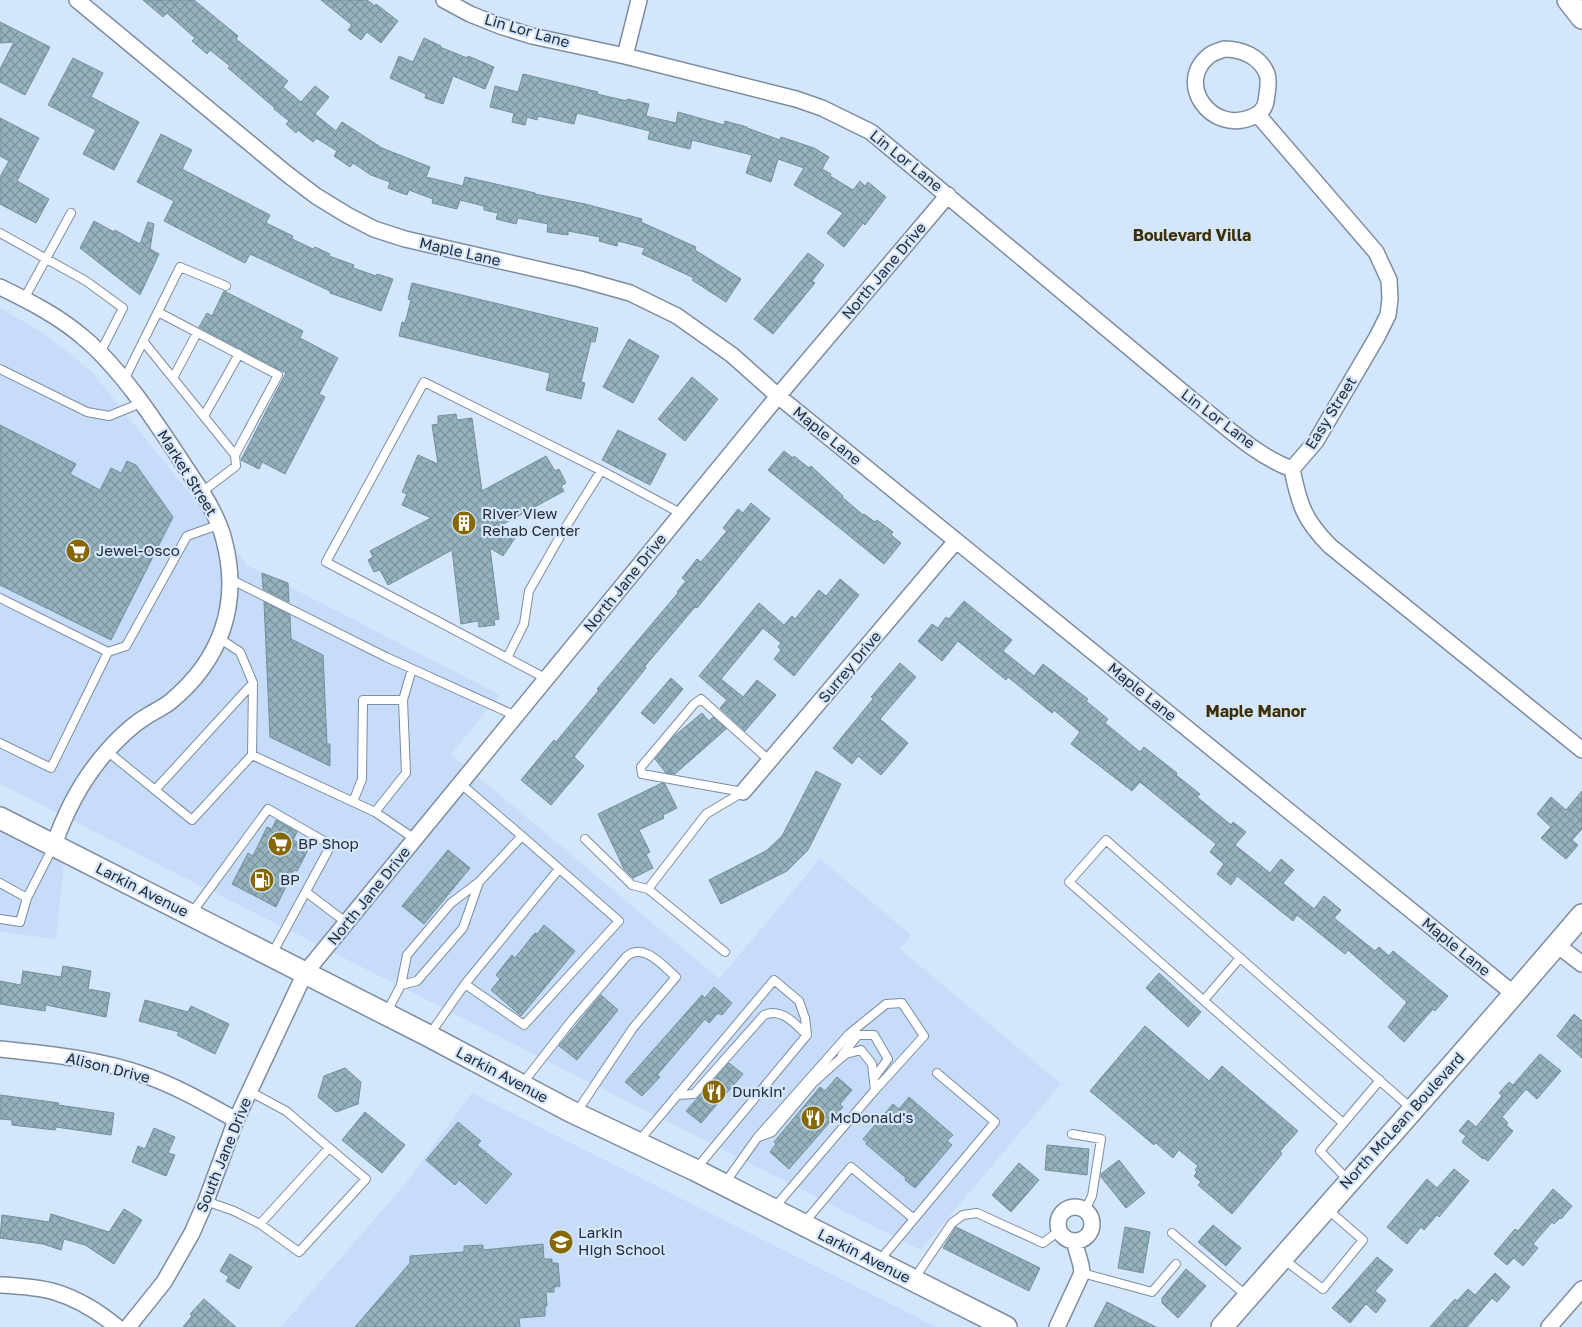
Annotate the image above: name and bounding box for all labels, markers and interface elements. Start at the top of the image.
street label: Lin Lor Lane [483,9,572,51]
street label: Lin Lor Lane [867,126,947,195]
street label: North Jane Drive [837,218,929,323]
district label: Boulevard Villa [1133,225,1251,245]
street label: Maple Lane [418,233,503,269]
street label: Easy Street [1301,373,1360,452]
street label: Lin Lor Lane [1178,385,1259,452]
street label: Maple Lane [790,402,866,468]
street label: Market Street [154,426,222,519]
place label: River View Rehab Center [482,504,580,539]
building icon: River View Rehab Center [451,510,477,536]
street label: North Jane Drive [579,529,670,635]
supermarket icon: Jewel-Osco [65,538,91,564]
place label: Jewel-Osco [96,541,180,559]
street label: Surrey Drive [814,627,885,706]
street label: Maple Lane [1105,658,1181,724]
district label: Maple Manor [1205,701,1307,721]
supermarket icon: BP Shop [267,831,293,857]
place label: BP Shop [298,834,359,852]
street label: North Jane Drive [323,842,414,948]
street label: Larkin Avenue [93,858,192,920]
fuel station icon: BP [249,867,275,893]
place label: BP [280,870,300,888]
street label: Maple Lane [1419,913,1495,979]
street label: Larkin Avenue [453,1042,552,1106]
street label: Alison Drive [65,1048,152,1086]
street label: North McLean Boulevard [1335,1048,1467,1192]
restaurant icon: Dunkin' [701,1079,727,1105]
place label: Dunkin' [732,1082,786,1100]
street label: South Jane Drive [192,1094,254,1215]
restaurant icon: McDonald's [800,1105,826,1131]
place label: McDonald's [830,1108,913,1126]
place label: Larkin High School [578,1223,666,1258]
street label: Larkin Avenue [815,1224,914,1286]
school or university icon: Larkin High School [548,1229,574,1255]

